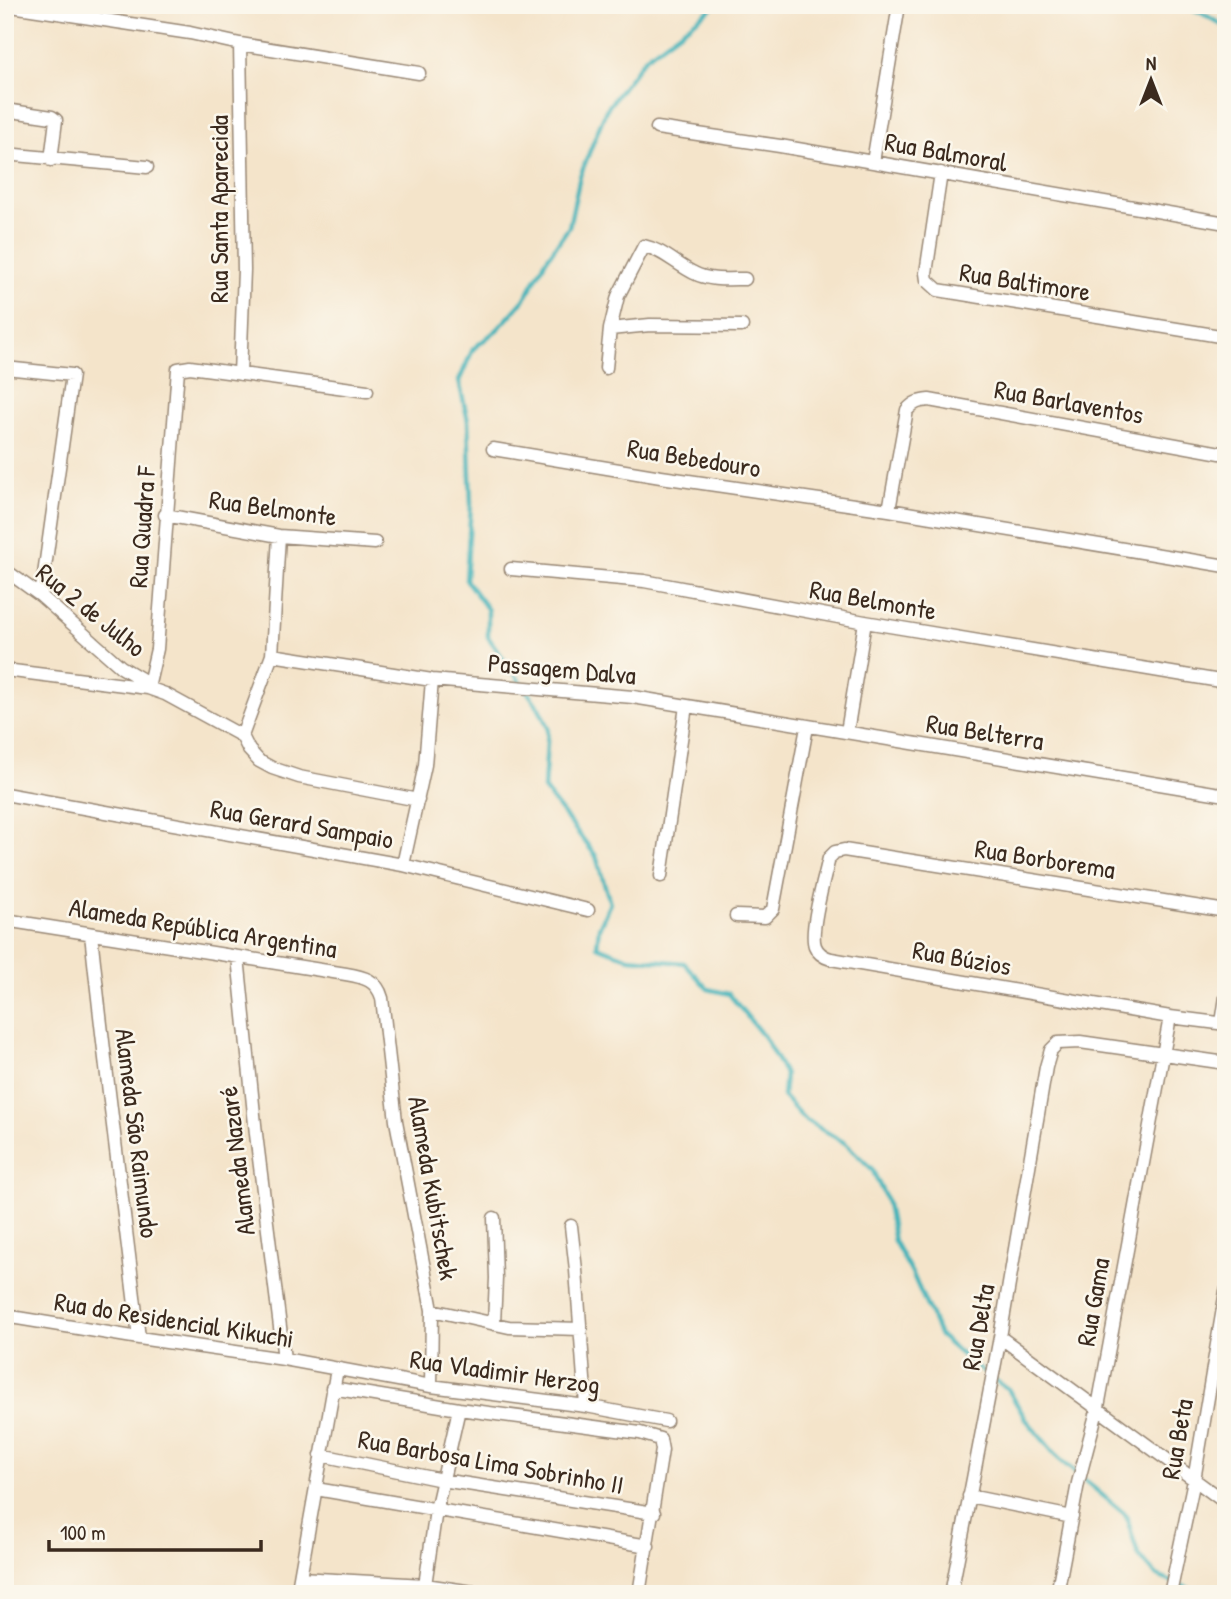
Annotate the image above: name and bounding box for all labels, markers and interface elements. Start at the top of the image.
north arrow [1116,46,1186,116]
text: N [1146,50,1156,76]
street label: Rua Santa Aparecida [201,115,236,303]
street label: Rua Balmoral [882,124,1010,180]
street label: Rua Baltimore [957,254,1093,309]
street label: Rua Barlaventos [992,371,1146,432]
street label: Rua Bebedouro [625,430,763,485]
street label: Rua Quadra F [120,464,163,589]
street label: Rua Belmonte [207,481,339,534]
street label: Rua 2 de Julho [29,555,153,665]
street label: Rua Belmonte [807,571,939,628]
street label: Passagem Dalva [487,645,638,692]
street label: Rua Belterra [924,705,1046,758]
street label: Rua Gerard Sampaio [208,790,396,857]
street label: Rua Borborema [972,830,1118,887]
street label: Alameda República Argentina [67,889,339,966]
street label: Rua Búzios [910,932,1014,983]
street label: Alameda São Raimundo [107,1026,168,1240]
street label: Alameda Nazaré [210,1085,263,1238]
street label: Alameda Kubitschek [400,1093,467,1283]
street label: Rua Gama [1068,1255,1117,1349]
street label: Rua Delta [953,1281,1002,1373]
street label: Rua do Residencial Kikuchi [52,1283,296,1356]
street label: Rua Vladimir Herzog [408,1341,602,1402]
street label: Rua Beta [1152,1396,1201,1482]
street label: Rua Barbosa Lima Sobrinho II [356,1421,626,1502]
scale bar [49,1508,261,1552]
text: 100 m [60,1518,106,1547]

